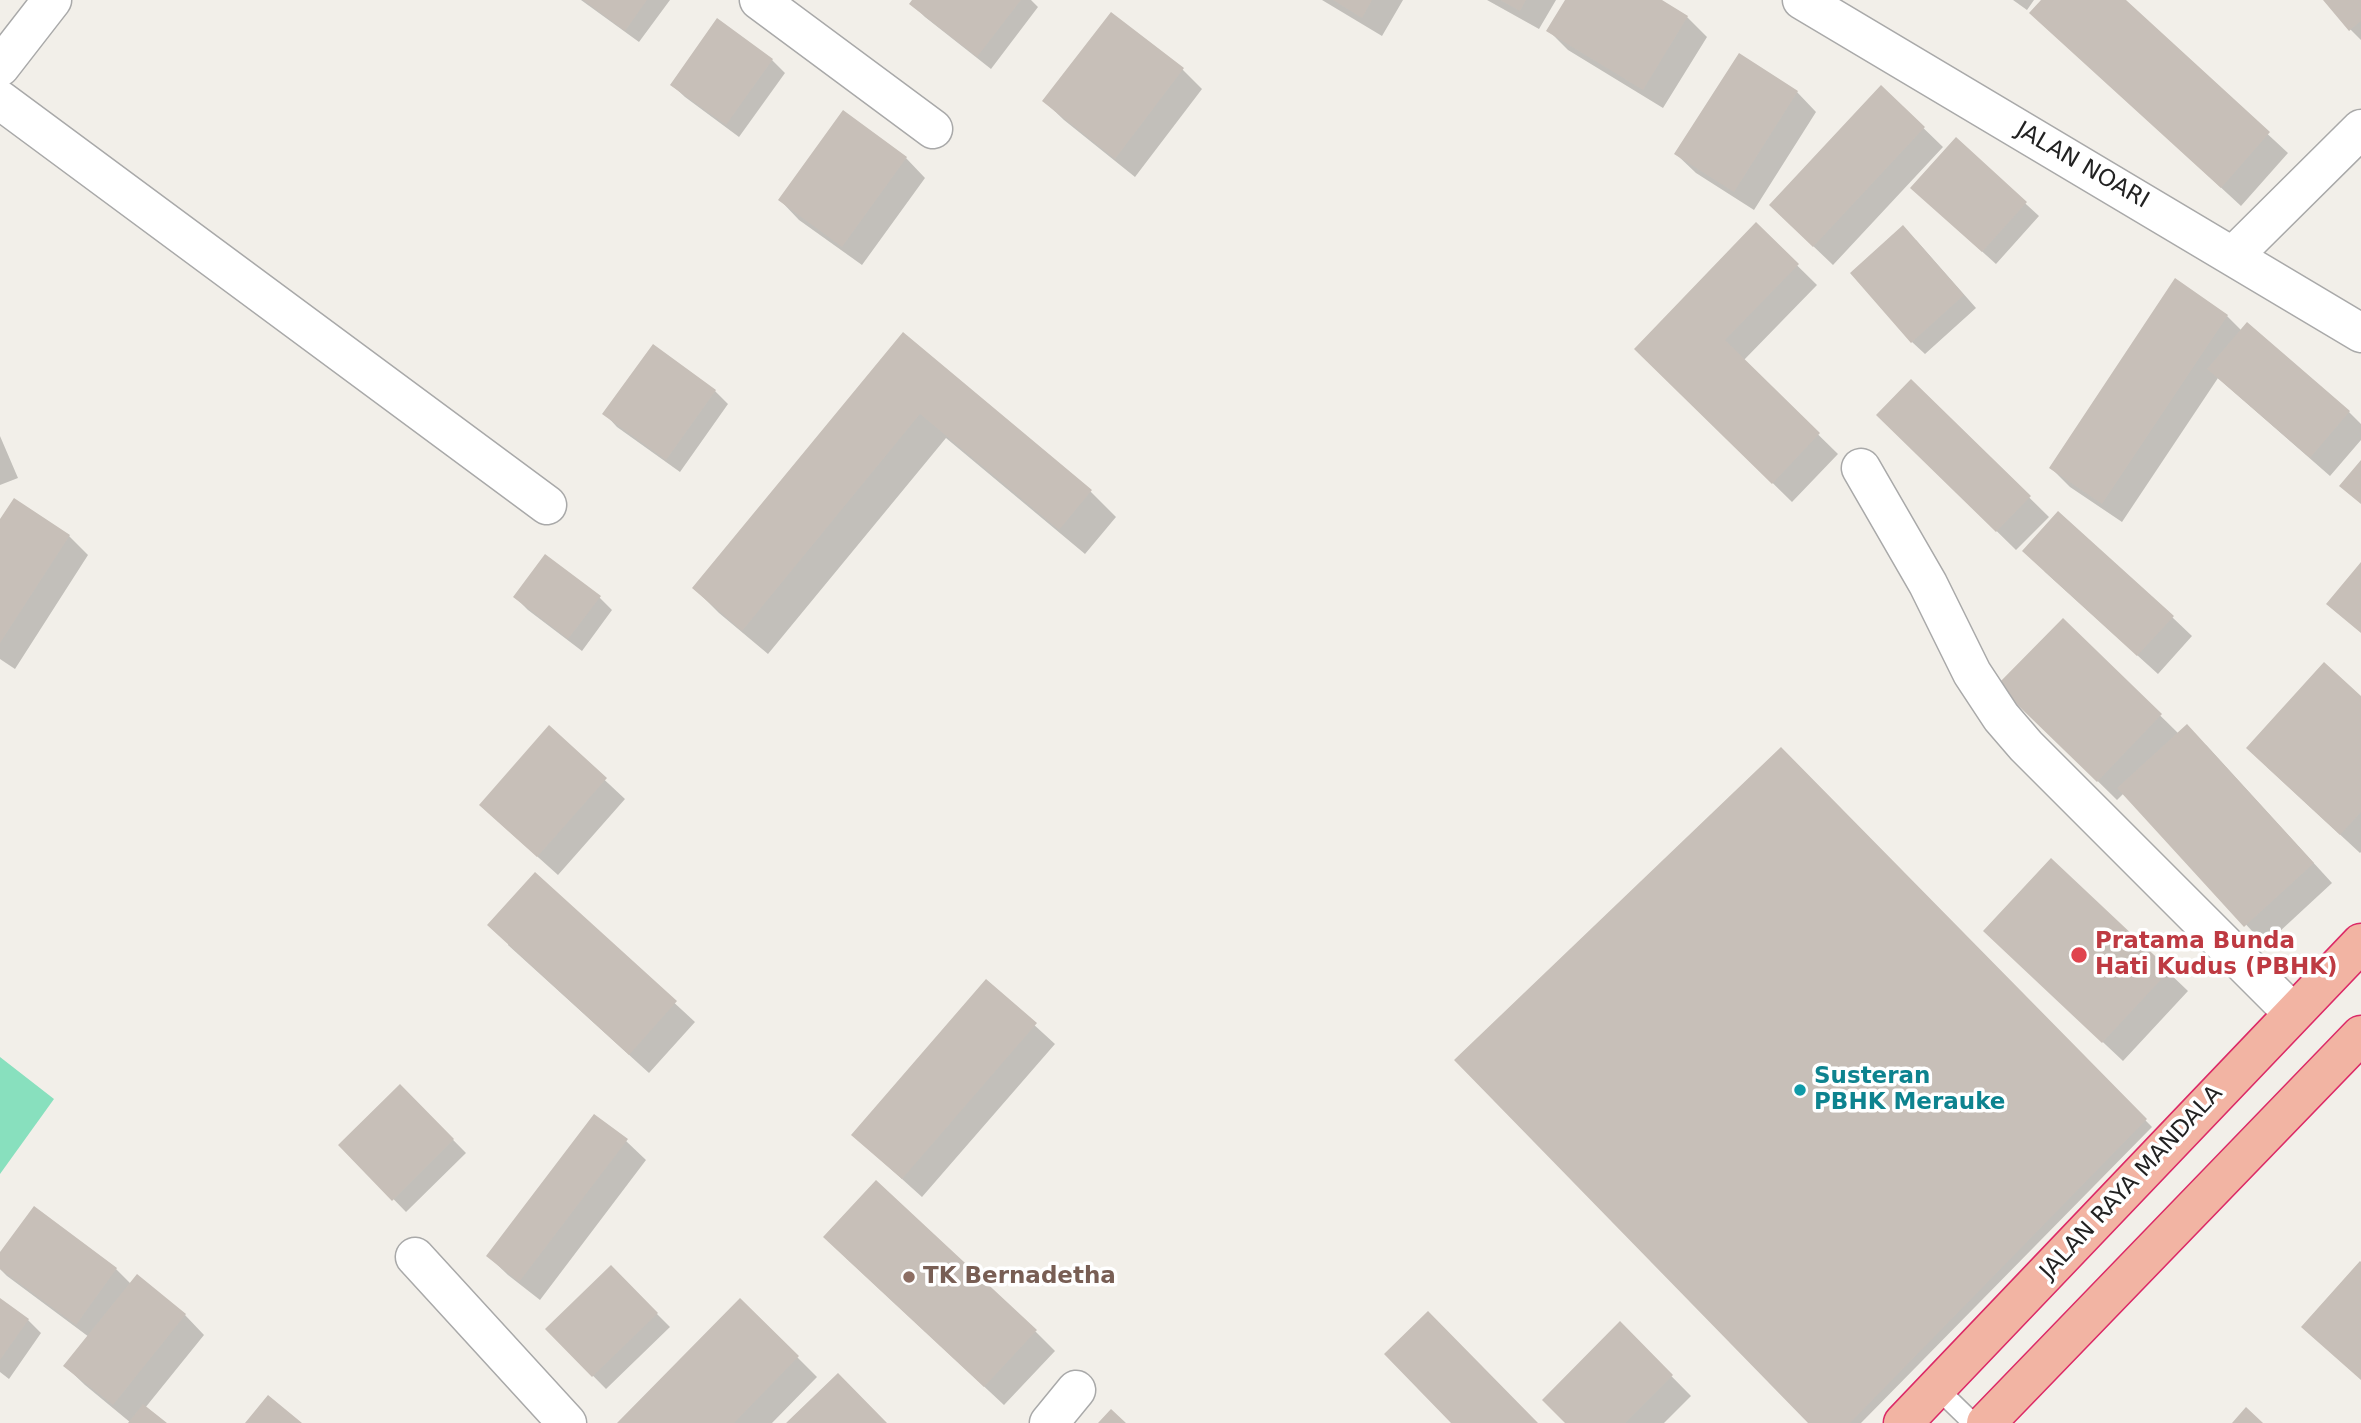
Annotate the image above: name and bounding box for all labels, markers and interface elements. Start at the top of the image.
street label: JALAN NOARI [2011,117,2153,215]
place label: Pratama Bunda Hati Kudus (PBHK) [2095,928,2337,982]
marker: Pratama Bunda Hati Kudus (PBHK) [2069,945,2089,965]
place label: Susteran PBHK Merauke [1814,1063,2005,1117]
street label: JALAN RAYA MANDALA [2035,1080,2229,1286]
marker: Susteran PBHK Merauke [1792,1082,1808,1098]
place label: TK Bernadetha [923,1263,1116,1291]
marker: TK Bernadetha [901,1269,917,1285]

